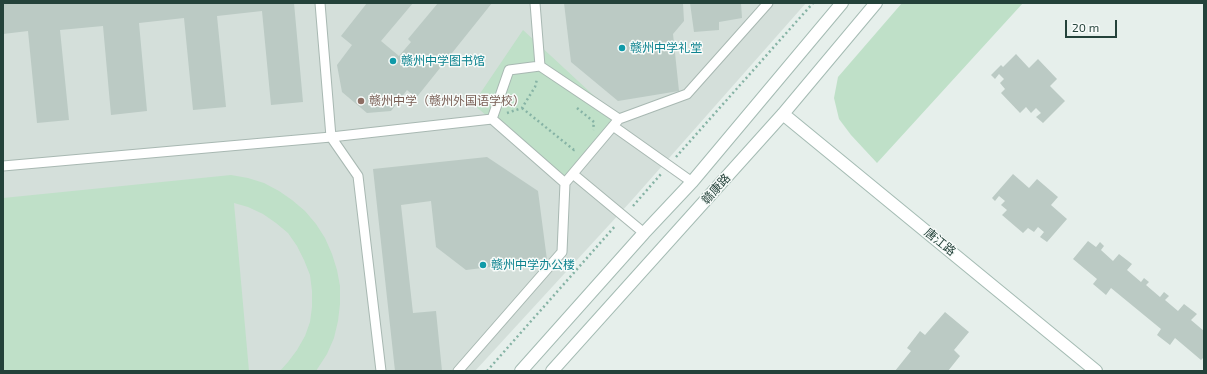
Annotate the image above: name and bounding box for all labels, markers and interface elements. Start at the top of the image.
scale bar [1067,12,1119,38]
text: 20 m [1072,20,1099,34]
place label: 赣州中学礼堂 [630,41,702,55]
marker: 赣州中学礼堂 [617,43,627,53]
place label: 赣州中学图书馆 [401,54,485,68]
marker: 赣州中学图书馆 [388,56,398,66]
place label: 赣州中学（赣州外国语学校） [369,94,525,108]
marker: 赣州中学（赣州外国语学校） [356,96,366,106]
street label: 赣康路 [699,171,733,207]
street label: 唐江路 [921,225,959,259]
place label: 赣州中学办公楼 [491,258,575,272]
marker: 赣州中学办公楼 [478,260,488,270]

